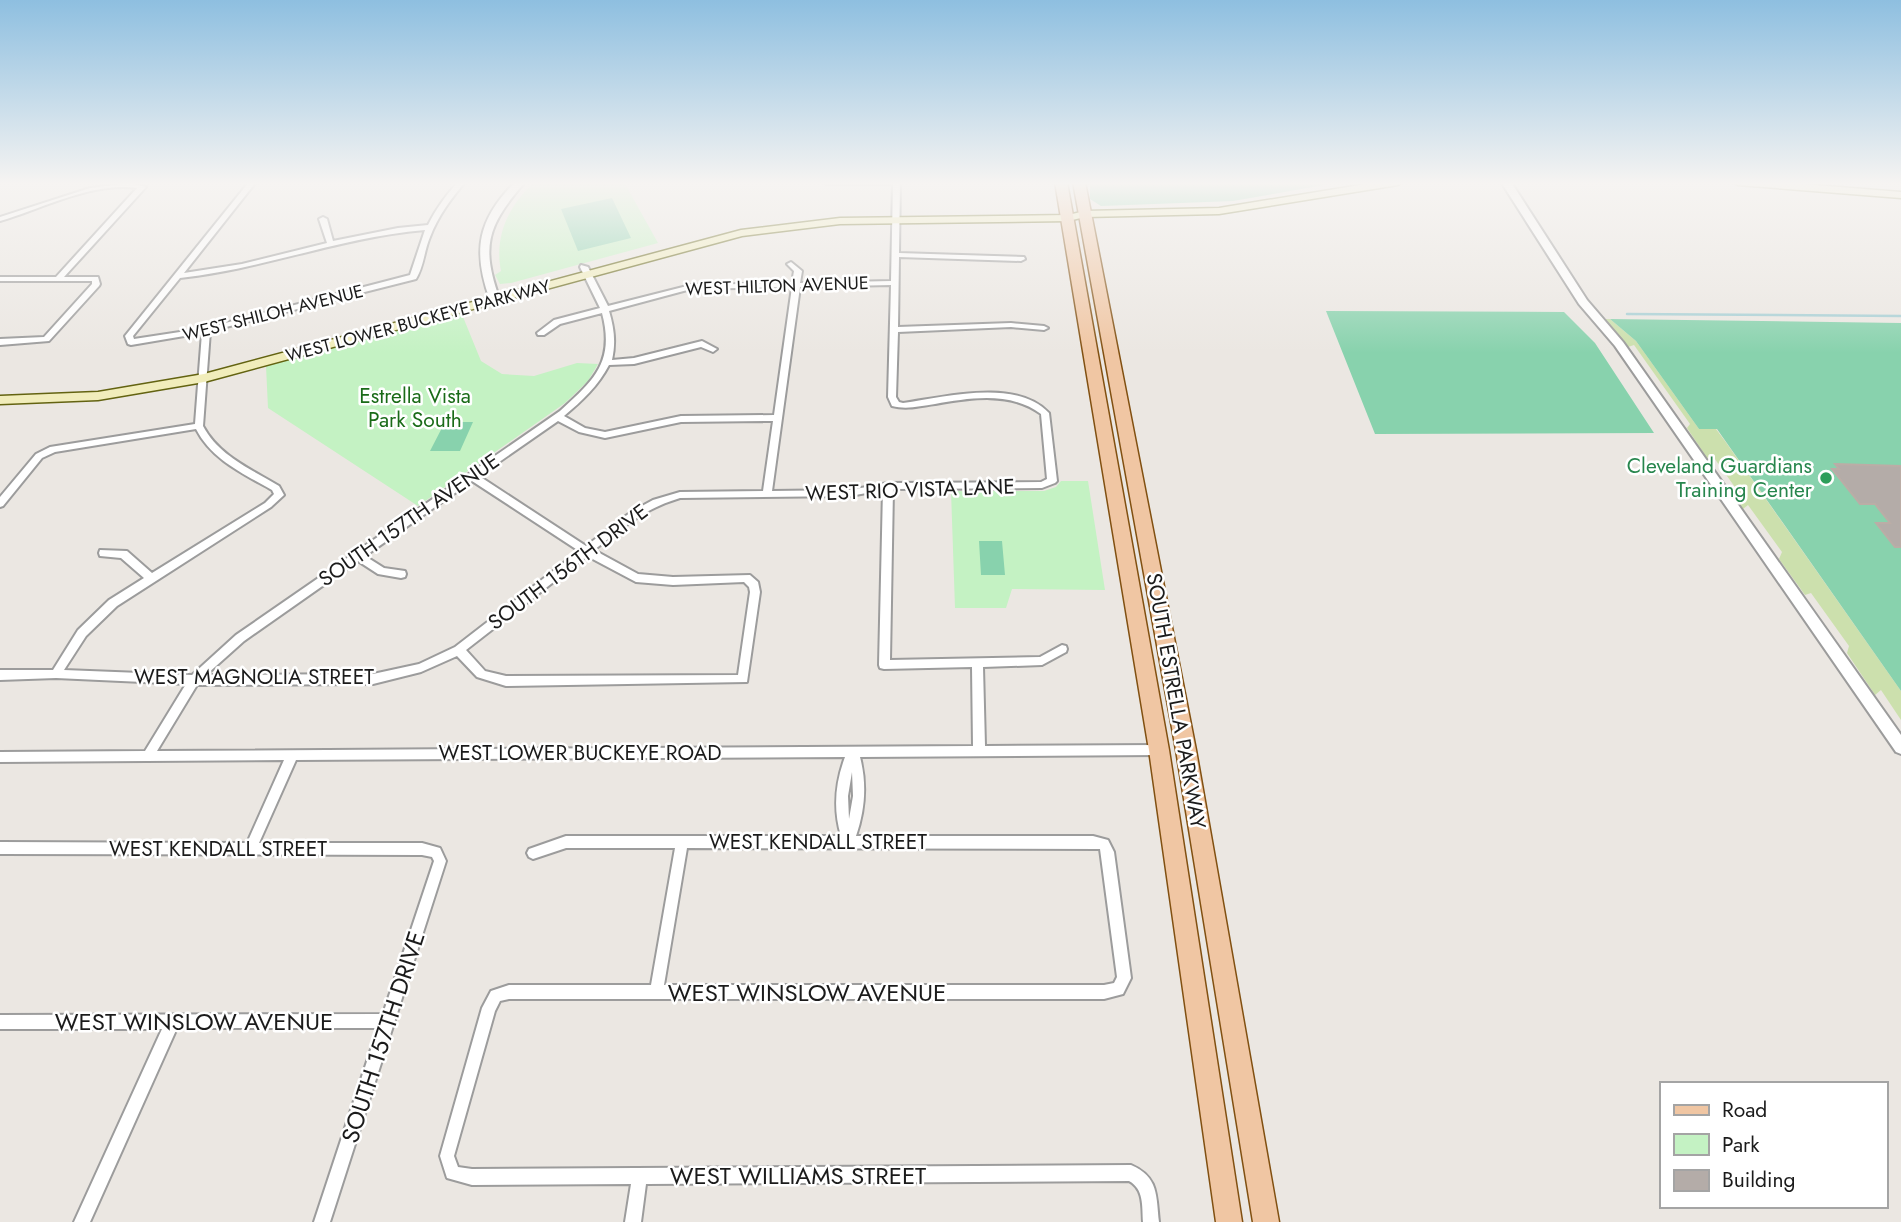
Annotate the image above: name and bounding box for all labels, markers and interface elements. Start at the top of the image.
street label: WEST HILTON AVENUE [685,270,869,302]
street label: WEST LOWER BUCKEYE PARKWAY [283,273,554,369]
street label: WEST SHILOH AVENUE [180,278,366,348]
park label: Estrella Vista Park South [359,381,471,435]
street label: SOUTH 157TH AVENUE [312,446,506,594]
place label: Cleveland Guardians Training Center [1627,451,1813,505]
marker: Cleveland Guardians Training Center [1818,470,1834,486]
street label: WEST RIO VISTA LANE [805,471,1015,509]
street label: SOUTH 156TH DRIVE [482,497,654,637]
street label: SOUTH ESTRELLA PARKWAY [1139,571,1213,831]
street label: WEST MAGNOLIA STREET [134,662,374,692]
street label: WEST LOWER BUCKEYE ROAD [438,738,722,768]
street label: WEST KENDALL STREET [709,827,927,857]
street label: WEST KENDALL STREET [109,834,327,864]
street label: SOUTH 157TH DRIVE [332,927,434,1147]
street label: WEST WINSLOW AVENUE [668,975,946,1010]
street label: WEST WINSLOW AVENUE [55,1004,333,1039]
legend [1660,1082,1887,1208]
text: Road [1722,1095,1767,1125]
text: Park [1722,1130,1760,1160]
street label: WEST WILLIAMS STREET [670,1158,926,1193]
text: Building [1722,1165,1795,1195]

